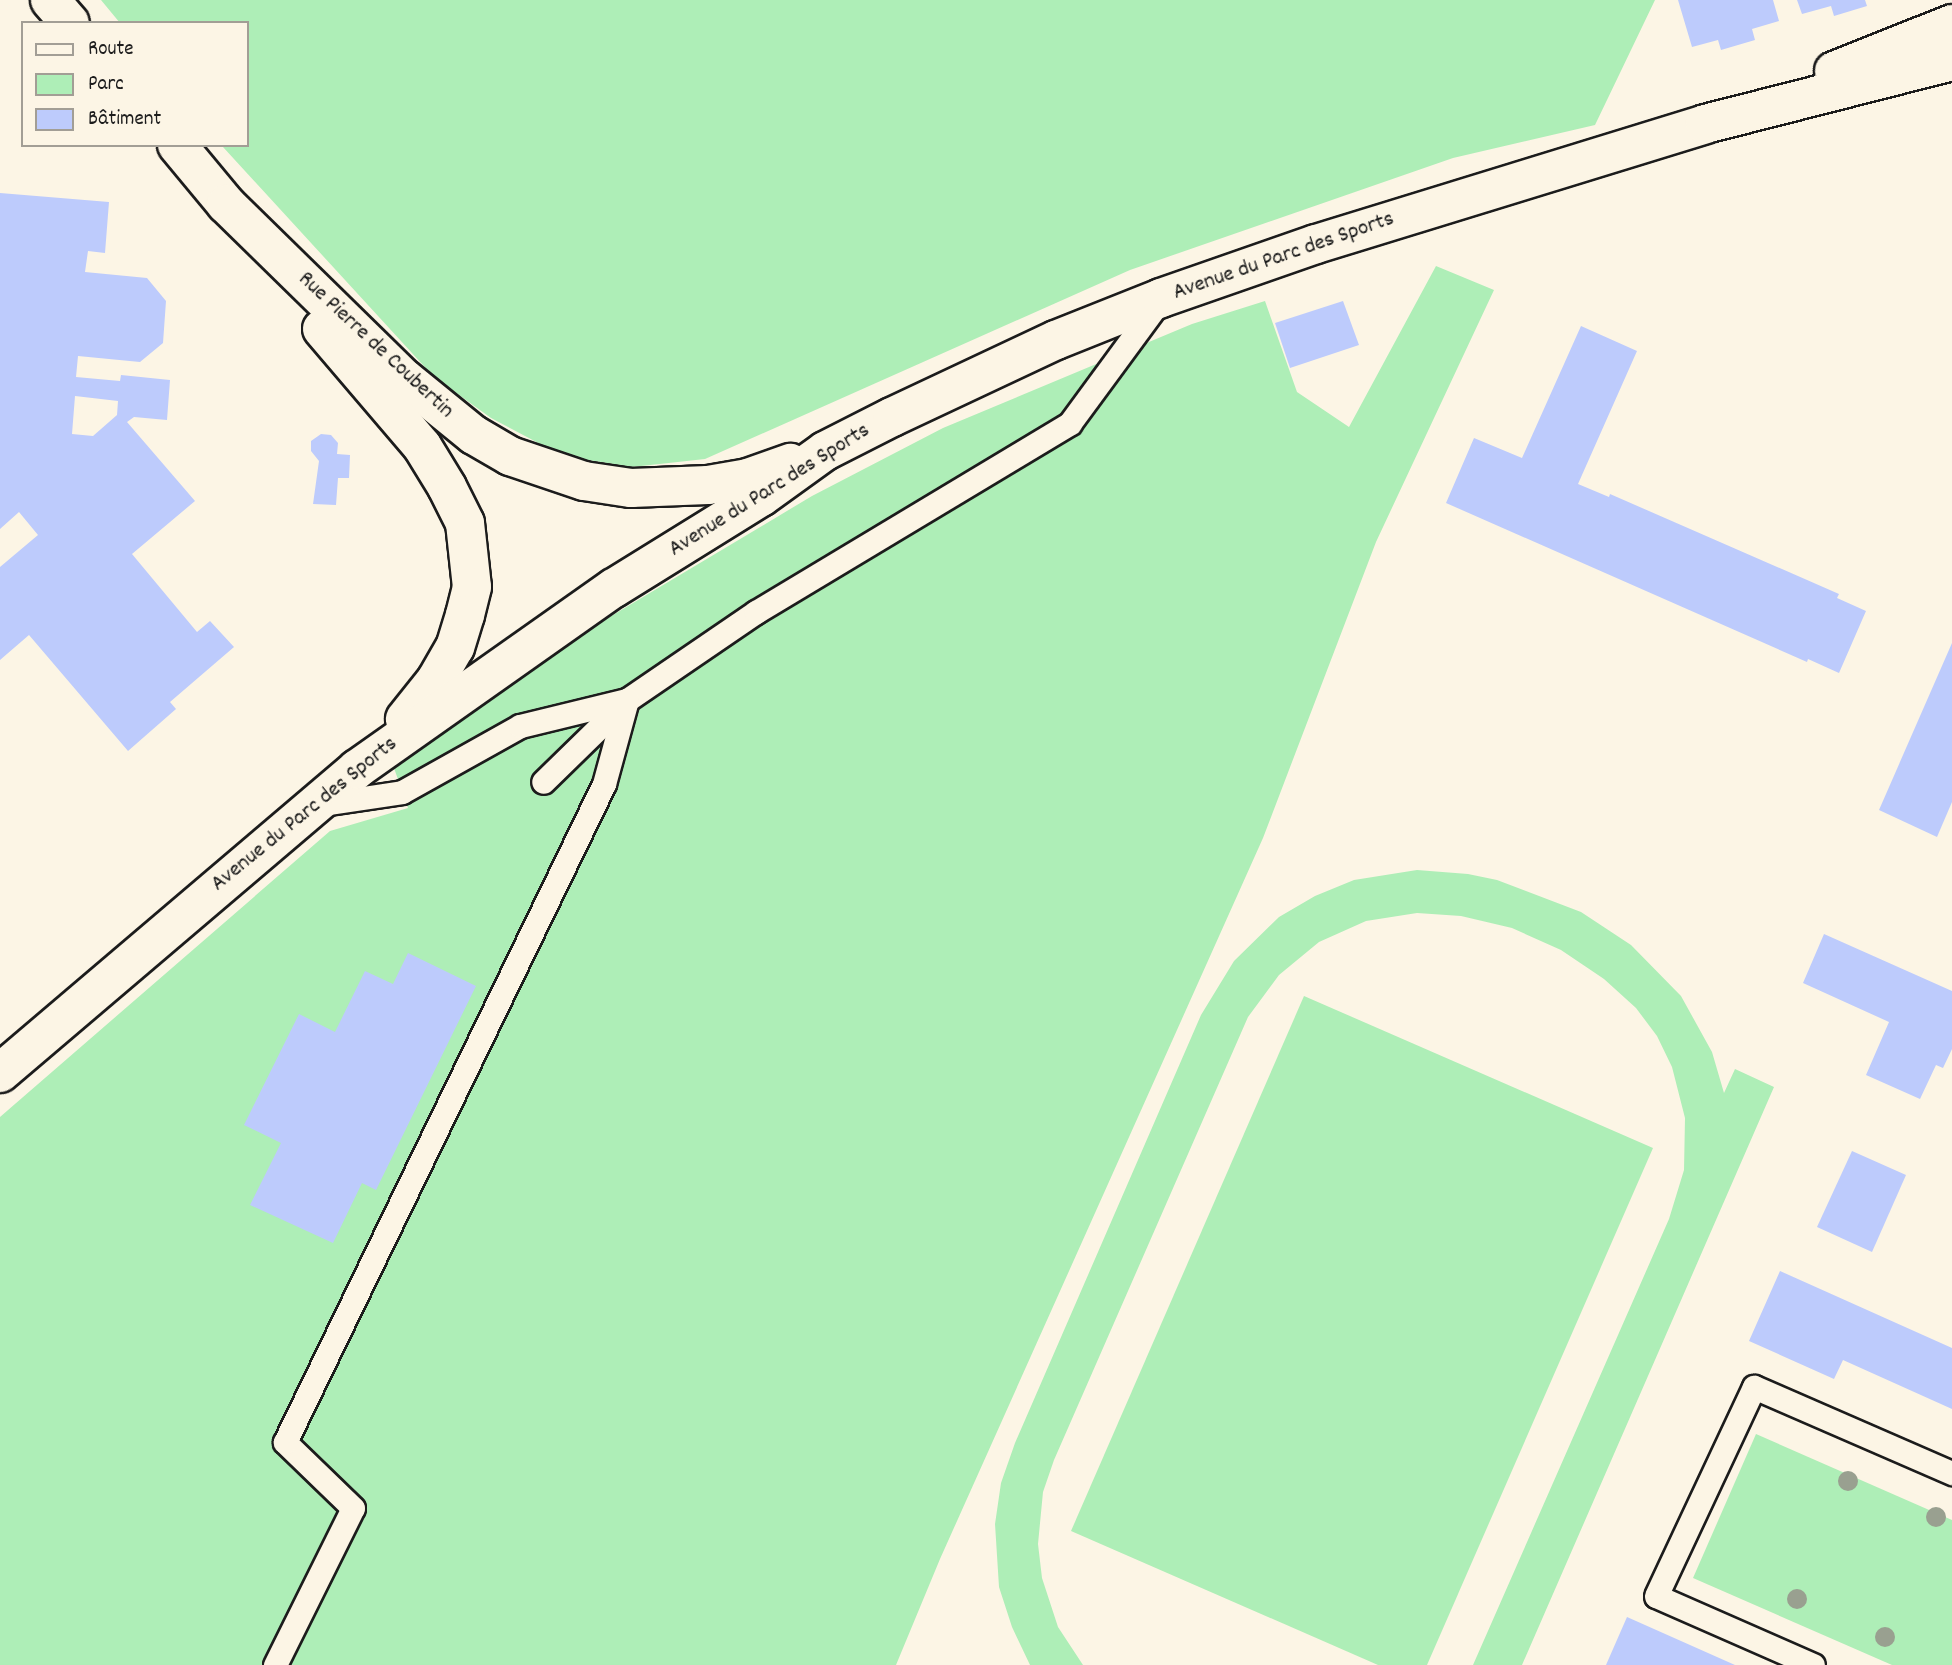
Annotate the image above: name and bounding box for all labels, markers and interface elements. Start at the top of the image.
legend [21,21,248,147]
text: Route [88,35,134,65]
text: Parc [88,70,124,100]
text: Bâtiment [88,105,161,135]
street label: Avenue du Parc des Sports [1170,206,1398,308]
street label: Rue Pierre de Coubertin [291,267,459,425]
street label: Avenue du Parc des Sports [664,418,876,564]
street label: Avenue du Parc des Sports [206,731,404,899]

